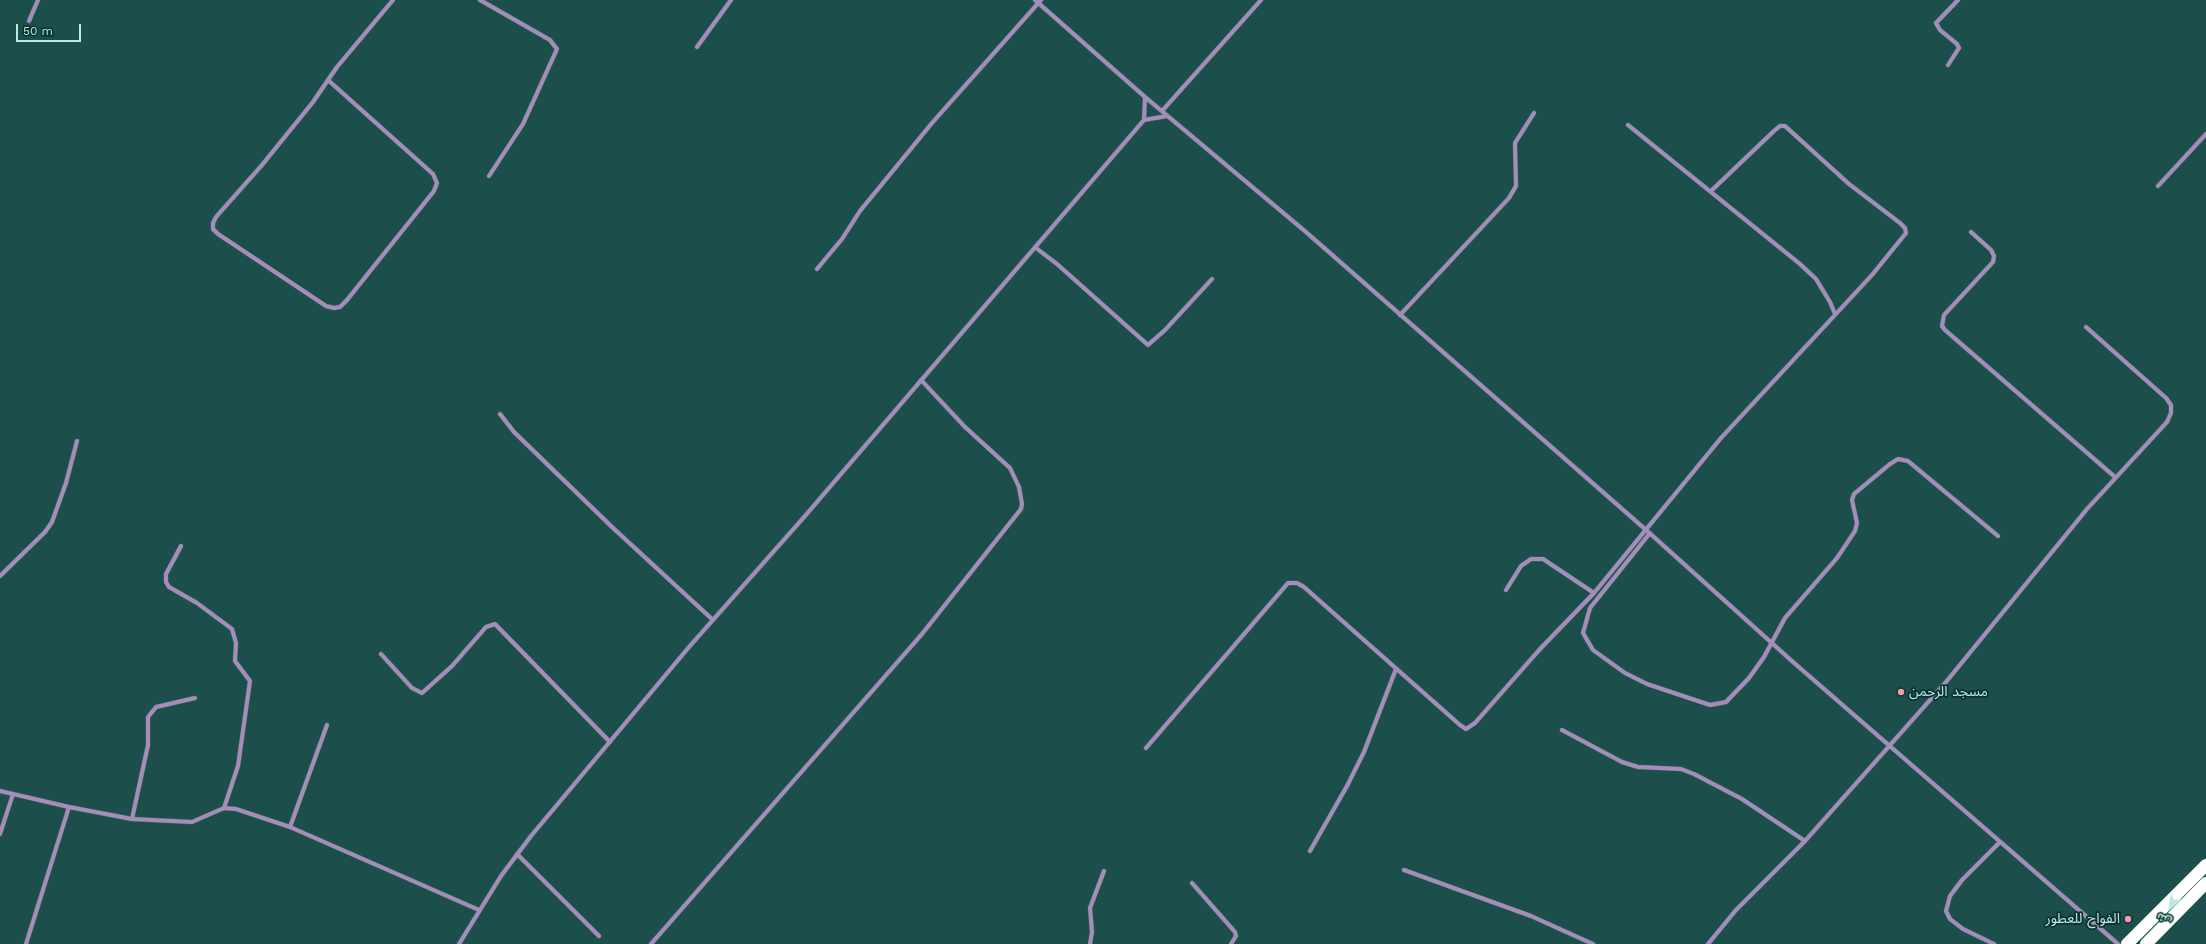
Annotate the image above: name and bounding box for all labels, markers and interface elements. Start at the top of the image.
scale bar [18,16,83,42]
text: 50 m [23,24,53,38]
place label: مسجد الرحمن [1909,684,1988,700]
marker: مسجد الرحمن [1896,687,1906,697]
north arrow [2150,888,2190,928]
text: ش [2154,910,2174,928]
place label: الفواح للعطور [2046,911,2120,927]
marker: الفواح للعطور [2123,914,2133,924]

